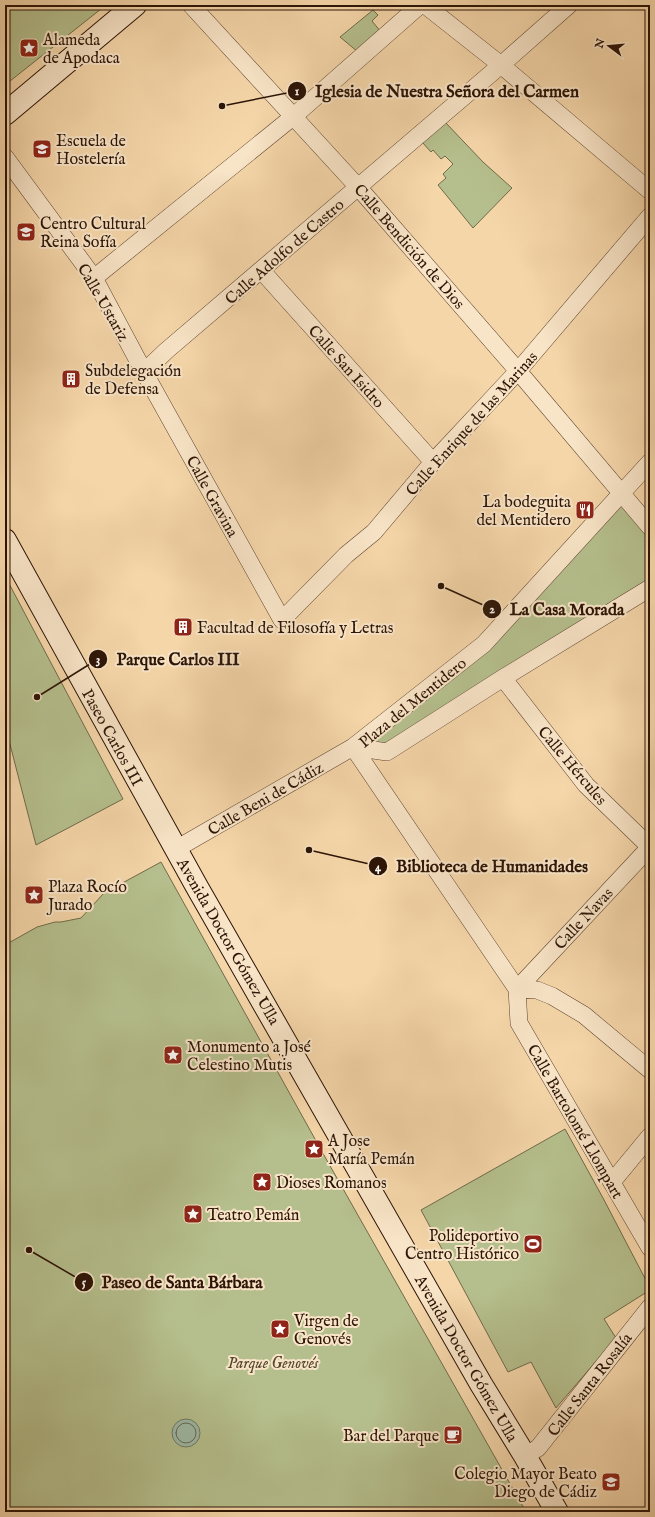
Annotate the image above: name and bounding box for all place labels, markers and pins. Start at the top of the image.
place label: Alameda de Apodaca [42,31,120,69]
place icon: Alameda de Apodaca [18,37,40,59]
callout: Iglesia de Nuestra Señora del Carmen [287,76,587,105]
place label: Escuela de Hostelería [56,132,126,170]
school or university icon: Escuela de Hostelería [31,138,53,160]
place label: Centro Cultural Reina Sofía [40,215,146,253]
school or university icon: Centro Cultural Reina Sofía [15,221,37,243]
place label: Subdelegación de Defensa [85,362,182,400]
building icon: Subdelegación de Defensa [60,368,82,390]
place label: La bodeguita del Mentidero [476,493,571,531]
restaurant icon: La bodeguita del Mentidero [574,499,596,521]
callout: La Casa Morada [482,594,632,623]
building icon: Facultad de Filosofía y Letras [172,616,194,638]
place label: Facultad de Filosofía y Letras [197,619,394,639]
callout: Parque Carlos III [88,645,248,674]
callout: Biblioteca de Humanidades [368,852,596,881]
place label: Plaza Rocío Jurado [46,878,127,916]
place icon: Plaza Rocío Jurado [23,884,45,906]
place label: Monumento a José Celestino Mutis [187,1038,311,1076]
place icon: Monumento a José Celestino Mutis [162,1044,184,1066]
place label: A Jose María Pemán [327,1132,415,1170]
place icon: A Jose María Pemán [303,1138,325,1160]
place icon: Dioses Romanos [251,1171,273,1193]
place label: Dioses Romanos [276,1174,387,1194]
place icon: Teatro Pemán [182,1203,204,1225]
place label: Teatro Pemán [207,1206,300,1226]
place label: Polideportivo Centro Histórico [405,1227,519,1265]
sports icon: Polideportivo Centro Histórico [522,1233,544,1255]
callout: Paseo de Santa Bárbara [74,1267,271,1296]
place label: Virgen de Genovés [293,1312,359,1350]
place icon: Virgen de Genovés [269,1318,291,1340]
cafe icon: Bar del Parque [442,1424,464,1446]
place label: Bar del Parque [343,1427,439,1447]
place label: Colegio Mayor Beato Diego de Cádiz [454,1465,597,1503]
school or university icon: Colegio Mayor Beato Diego de Cádiz [600,1471,622,1493]

